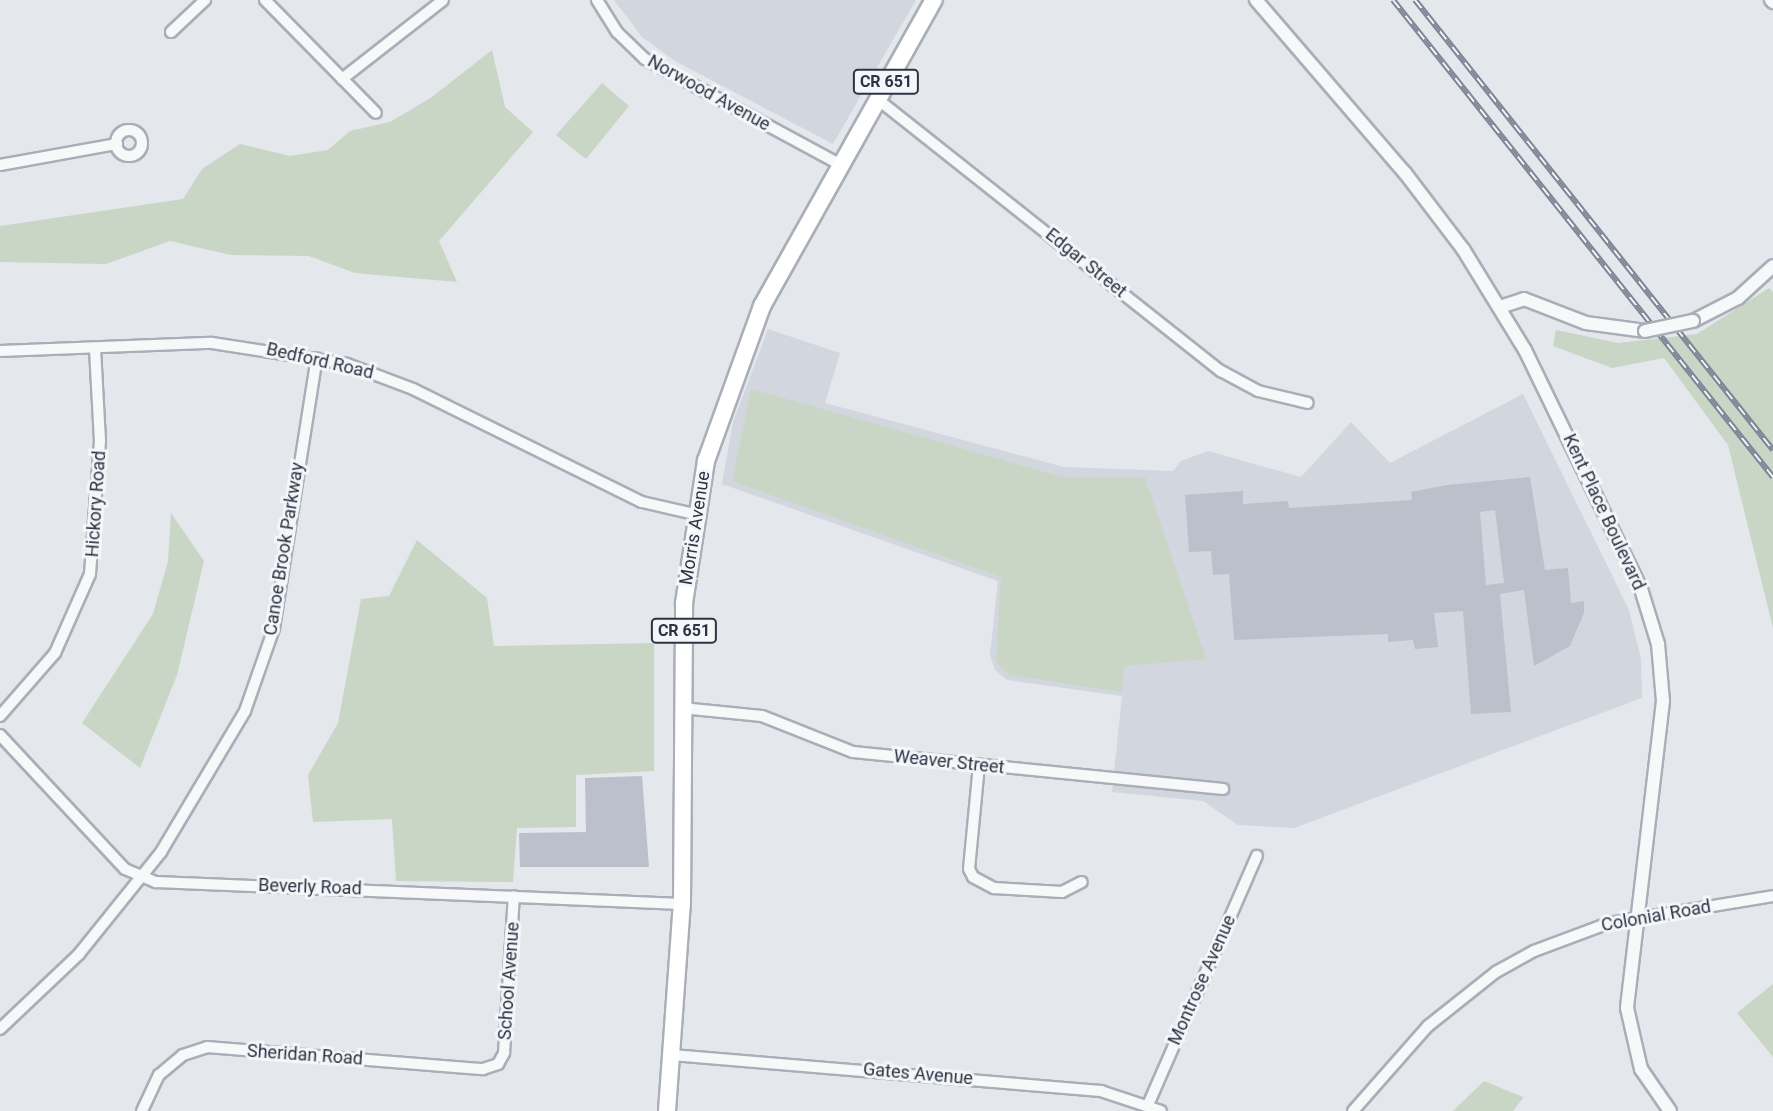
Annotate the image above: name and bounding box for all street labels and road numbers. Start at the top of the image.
street label: Norwood Avenue [644,50,774,136]
road number: CR 651 [853,69,919,94]
street label: Edgar Street [1041,224,1131,302]
street label: Bedford Road [264,338,376,384]
street label: Kent Place Boulevard [1558,431,1650,593]
street label: Hickory Road [82,450,110,558]
street label: Canoe Brook Parkway [260,461,308,637]
street label: Morris Avenue [675,469,715,587]
road number: CR 651 [651,618,717,644]
street label: Weaver Street [893,745,1005,779]
street label: Beverly Road [258,874,362,900]
street label: Colonial Road [1600,896,1712,936]
street label: Montrose Avenue [1164,912,1240,1048]
street label: School Avenue [494,921,524,1041]
street label: Sheridan Road [246,1040,364,1070]
street label: Gates Avenue [862,1058,974,1090]

